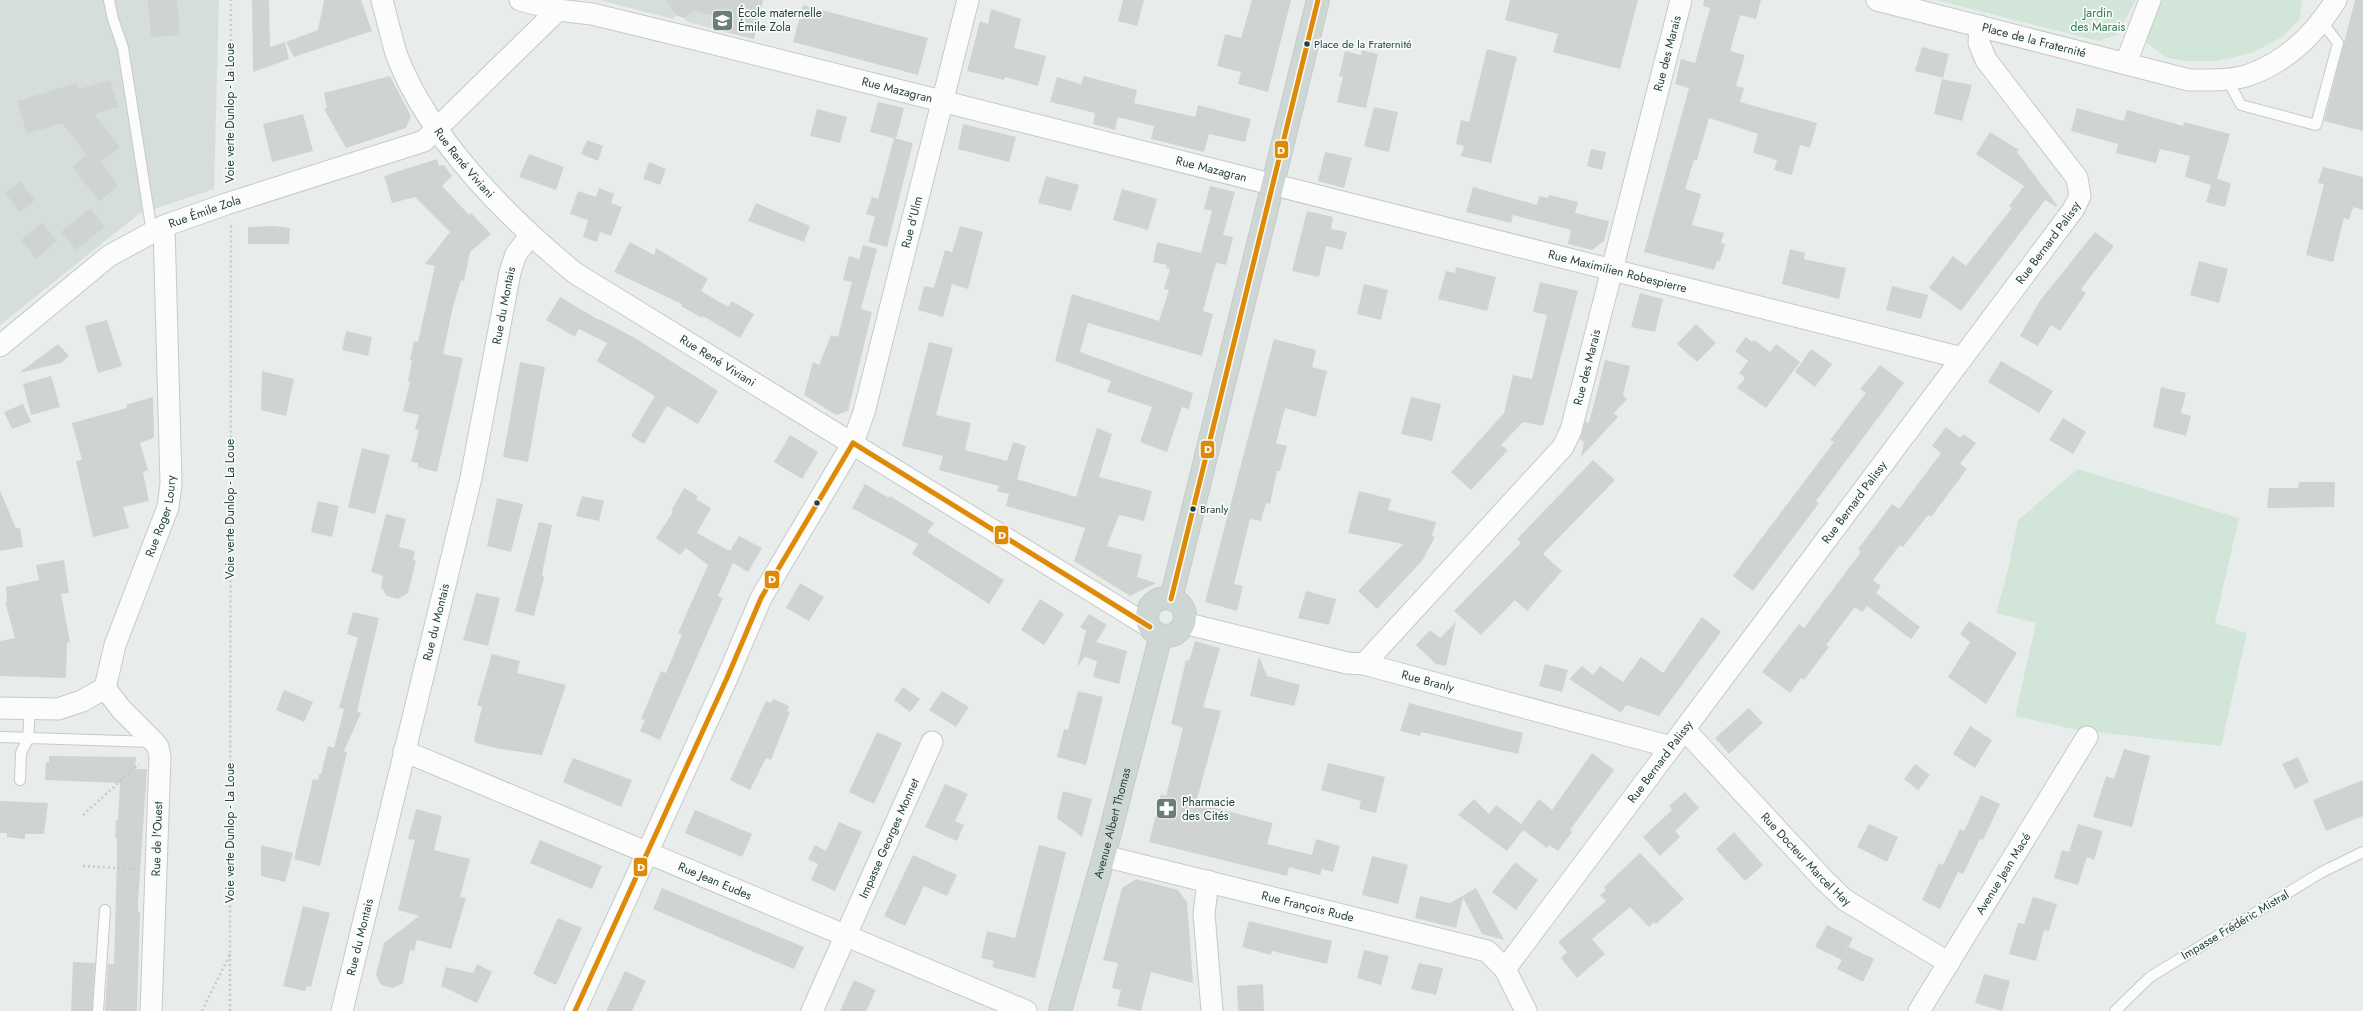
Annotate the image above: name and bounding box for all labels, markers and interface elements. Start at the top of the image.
place label: École maternelle Émile Zola [738,4,822,36]
park label: Jardin des Marais [2071,4,2126,36]
school or university icon: École maternelle Émile Zola [709,7,735,33]
street label: Rue des Marais [1649,13,1686,93]
street label: Place de la Fraternité [1980,18,2088,62]
place label: Place de la Fraternité [1314,36,1412,52]
marker: Place de la Fraternité [1302,39,1312,49]
street label: Voie verte Dunlop - La Loue [221,43,239,183]
street label: Rue Mazagran [860,72,935,108]
street label: Rue René Viviani [430,124,499,202]
line badge: D [1274,140,1289,159]
text: D [1277,142,1285,158]
street label: Rue Mazagran [1174,151,1249,187]
street label: Rue Émile Zola [166,191,243,233]
street label: Rue d'Ulm [897,194,927,250]
street label: Rue Bernard Palissy [2011,198,2085,288]
street label: Rue Maximilien Robespierre [1546,245,1689,297]
street label: Rue du Montais [487,264,520,346]
street label: Rue des Marais [1569,327,1605,407]
street label: Rue René Viviani [676,330,759,391]
street label: Voie verte Dunlop - La Loue [221,439,239,579]
line badge: D [1200,440,1215,459]
text: D [1204,441,1212,457]
street label: Rue Bernard Palissy [1817,457,1892,547]
street label: Rue Roger Loury [141,474,180,560]
unlabelled marker [812,498,822,508]
place label: Branly [1200,501,1229,517]
marker: Branly [1188,504,1198,514]
line badge: D [994,525,1009,545]
text: D [998,527,1006,543]
line badge: D [764,570,780,589]
text: D [768,571,776,587]
street label: Rue du Montais [418,582,454,663]
street label: Rue Branly [1400,666,1457,697]
street label: Rue Bernard Palissy [1623,716,1698,807]
street label: Voie verte Dunlop - La Loue [221,763,239,903]
street label: Avenue Albert Thomas [1089,766,1135,881]
street label: Impasse Georges Monnet [854,775,924,901]
place label: Pharmacie des Cités [1182,793,1235,825]
pharmacy icon: Pharmacie des Cités [1153,796,1179,822]
street label: Rue de l'Ouest [147,801,167,877]
street label: Rue Docteur Marcel Hay [1757,808,1855,911]
street label: Avenue Jean Macé [1971,829,2035,918]
line badge: D [633,857,648,877]
street label: Rue Jean Eudes [675,858,755,904]
text: D [637,859,645,875]
street label: Rue François Rude [1260,886,1356,927]
street label: Impasse Frédéric Mistral [2178,886,2292,964]
street label: Rue du Montais [342,897,378,978]

